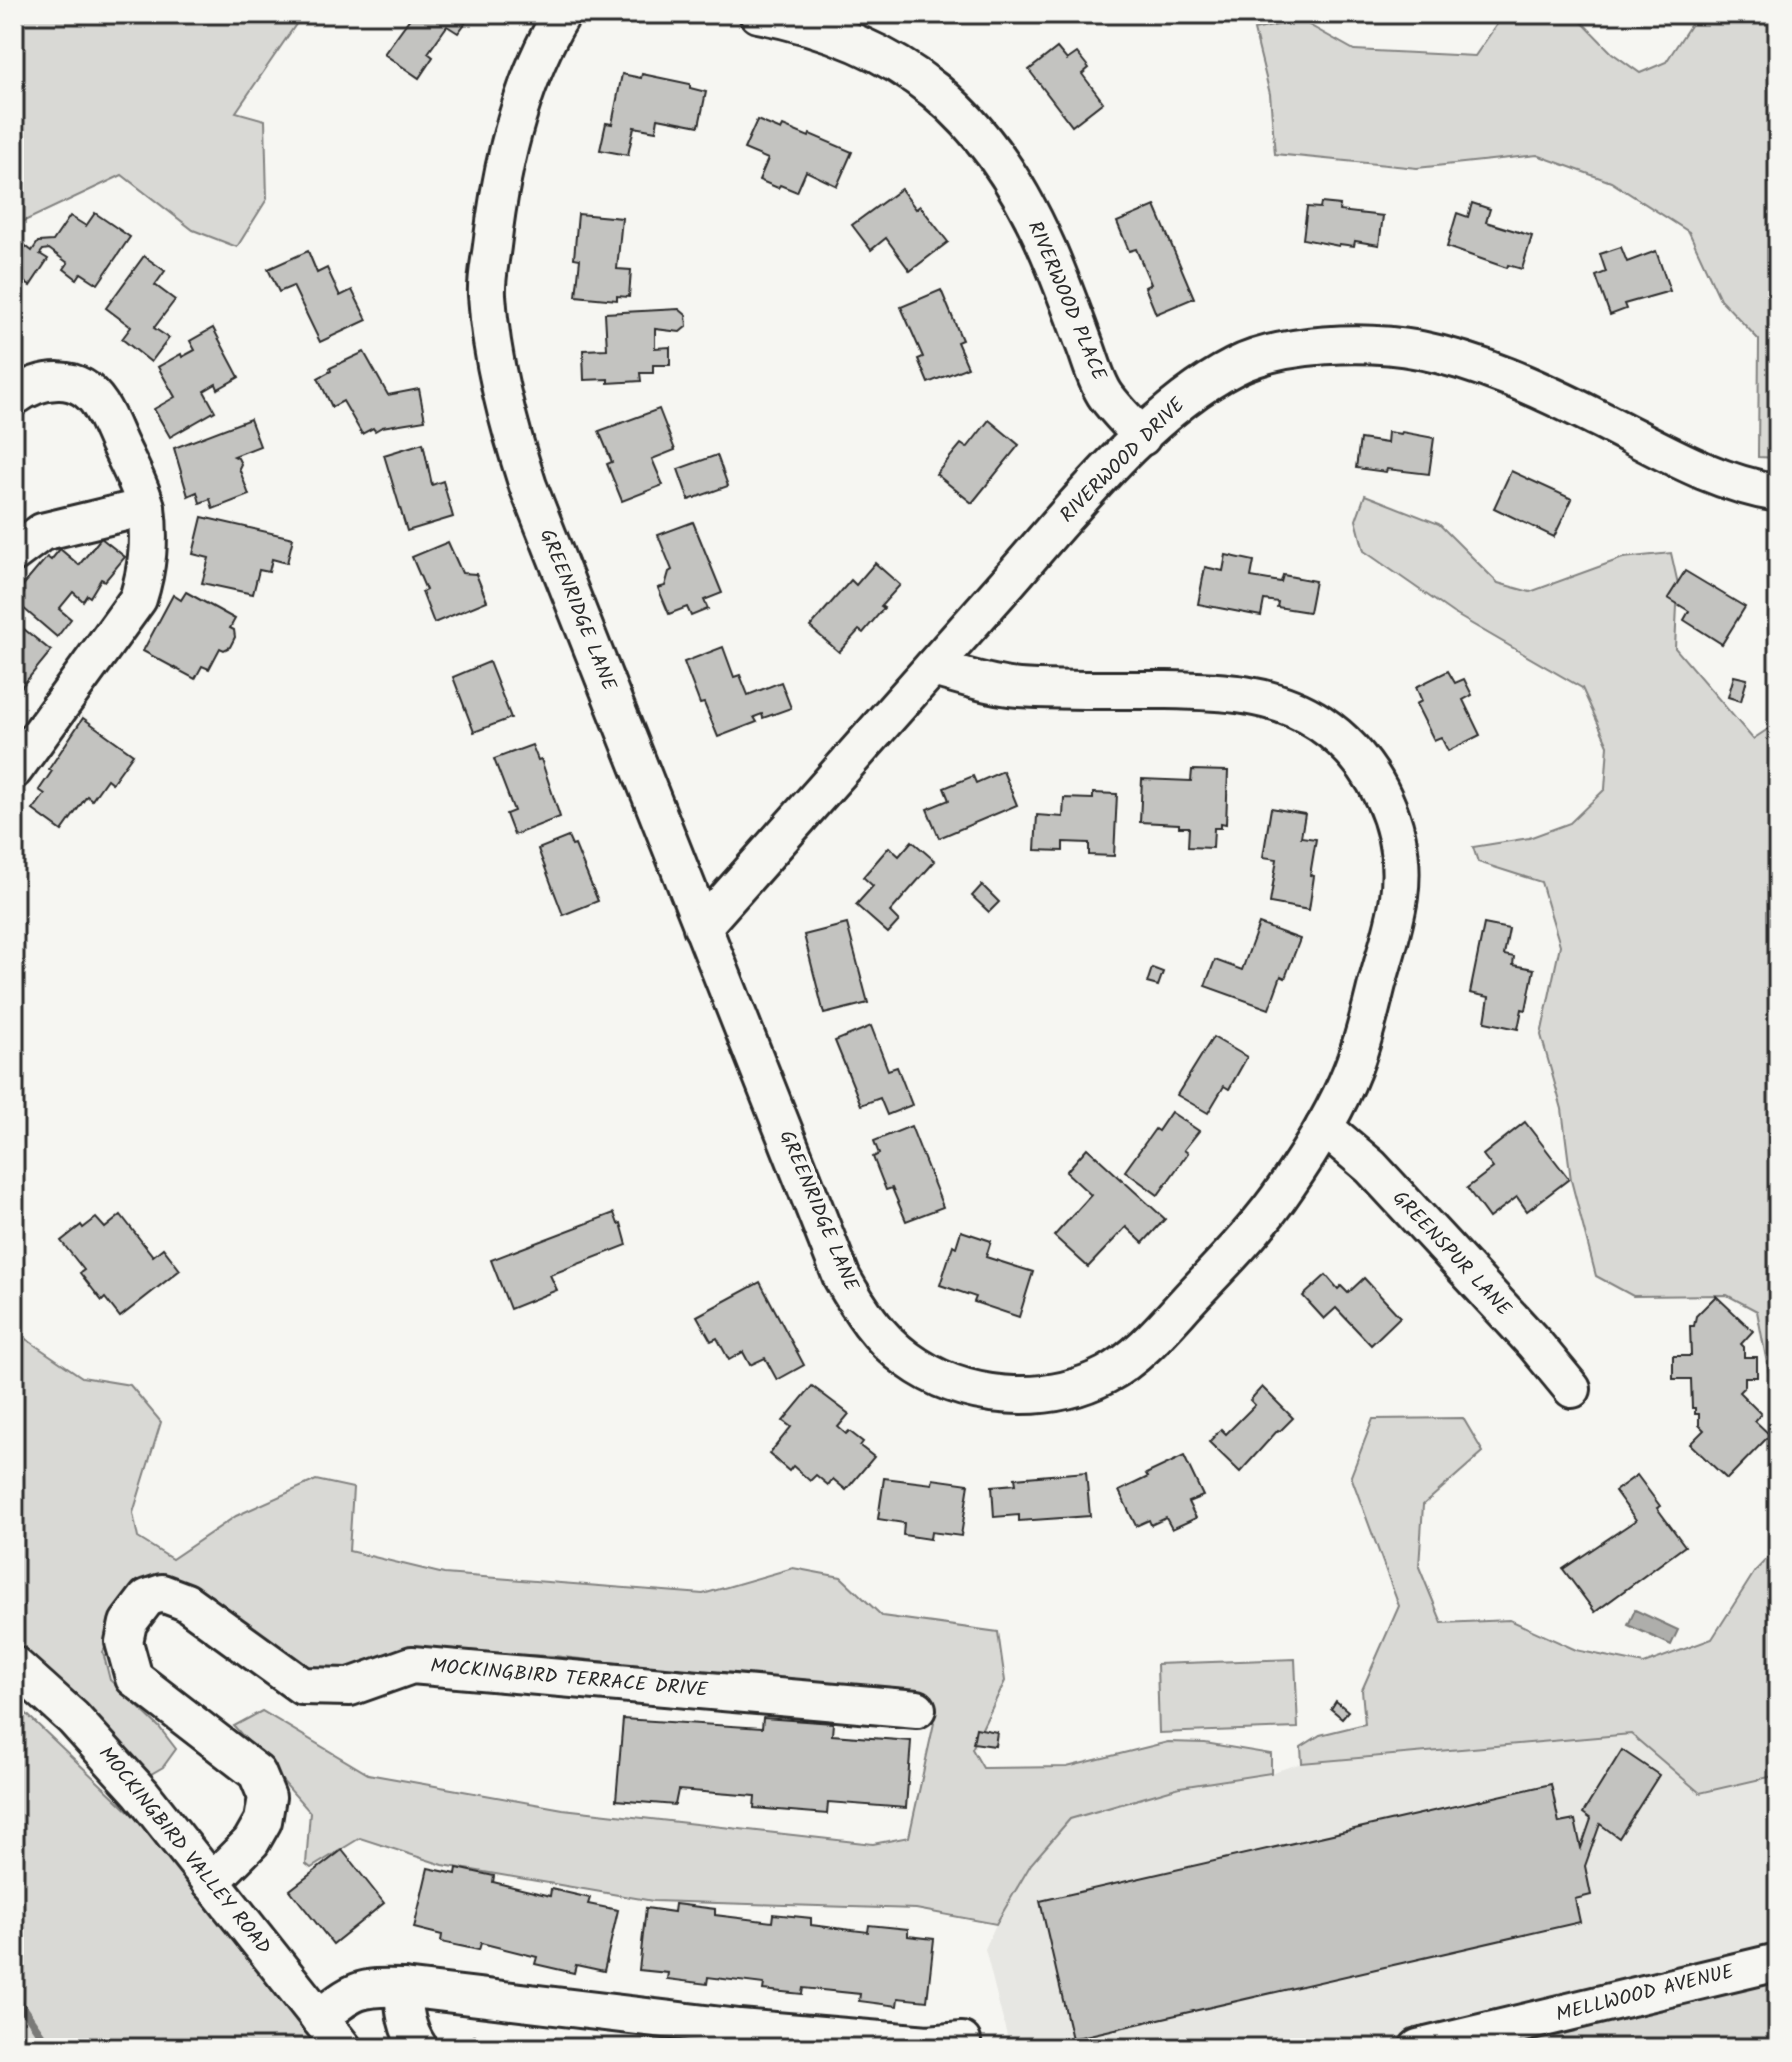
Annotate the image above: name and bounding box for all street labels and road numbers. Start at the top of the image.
street label: RIVERWOOD PLACE [1018,216,1115,387]
street label: RIVERWOOD DRIVE [1053,390,1194,531]
street label: GREENRIDGE LANE [530,524,625,697]
street label: GREENRIDGE LANE [770,1126,867,1298]
street label: GREENSPUR LANE [1384,1184,1519,1325]
street label: MOCKINGBIRD TERRACE DRIVE [429,1651,710,1707]
street label: MOCKINGBIRD VALLEY ROAD [90,1740,278,1962]
street label: MELLWOOD AVENUE [1553,1956,1738,2032]

